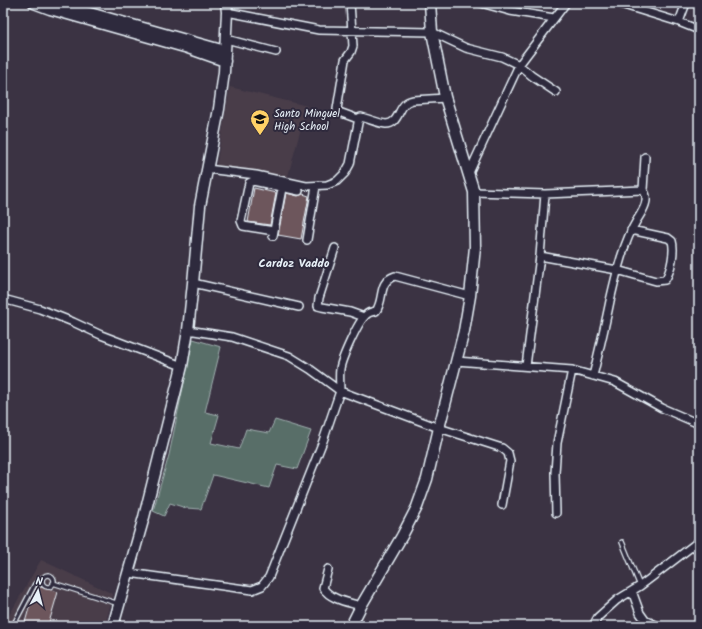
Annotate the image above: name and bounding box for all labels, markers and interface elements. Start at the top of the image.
place label: Santo Minguel High School [274,105,340,136]
school or university icon: Santo Minguel High School [249,108,271,136]
district label: Cardoz Vaddo [258,254,330,273]
north arrow [18,571,58,611]
text: N [35,573,44,591]

